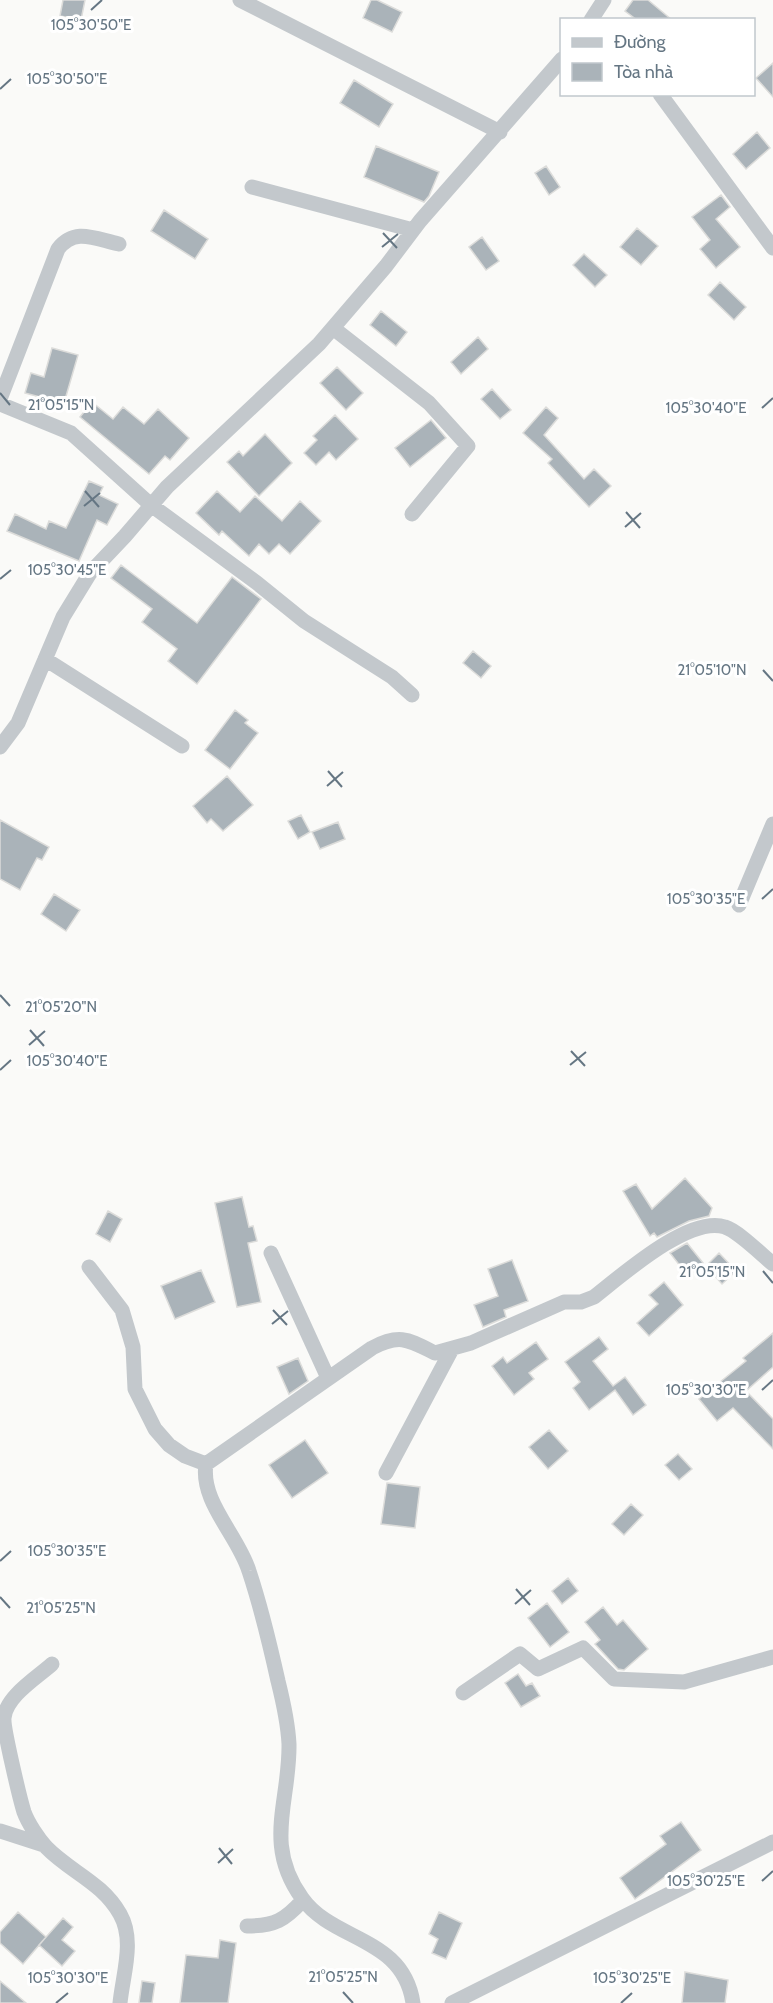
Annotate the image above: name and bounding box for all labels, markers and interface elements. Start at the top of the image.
text: 105°30'50"E [51,16,131,34]
legend [560,18,755,96]
text: Đường [614,31,667,53]
text: Tòa nhà [614,61,674,83]
text: 105°30'50"E [27,70,107,88]
text: 21°05'15"N [28,396,94,414]
text: 105°30'40"E [666,399,747,417]
text: 105°30'45"E [28,561,106,579]
text: 21°05'10"N [677,661,747,679]
text: 105°30'35"E [667,890,745,908]
text: 21°05'20"N [25,998,97,1016]
text: 105°30'40"E [27,1052,108,1070]
text: 21°05'15"N [679,1263,745,1281]
text: 105°30'30"E [666,1381,746,1399]
text: 105°30'35"E [28,1542,106,1560]
text: 21°05'25"N [26,1599,96,1617]
text: 105°30'25"E [667,1872,745,1890]
text: 21°05'25"N [308,1968,378,1986]
text: 105°30'30"E [28,1969,108,1987]
text: 105°30'25"E [593,1969,671,1987]

